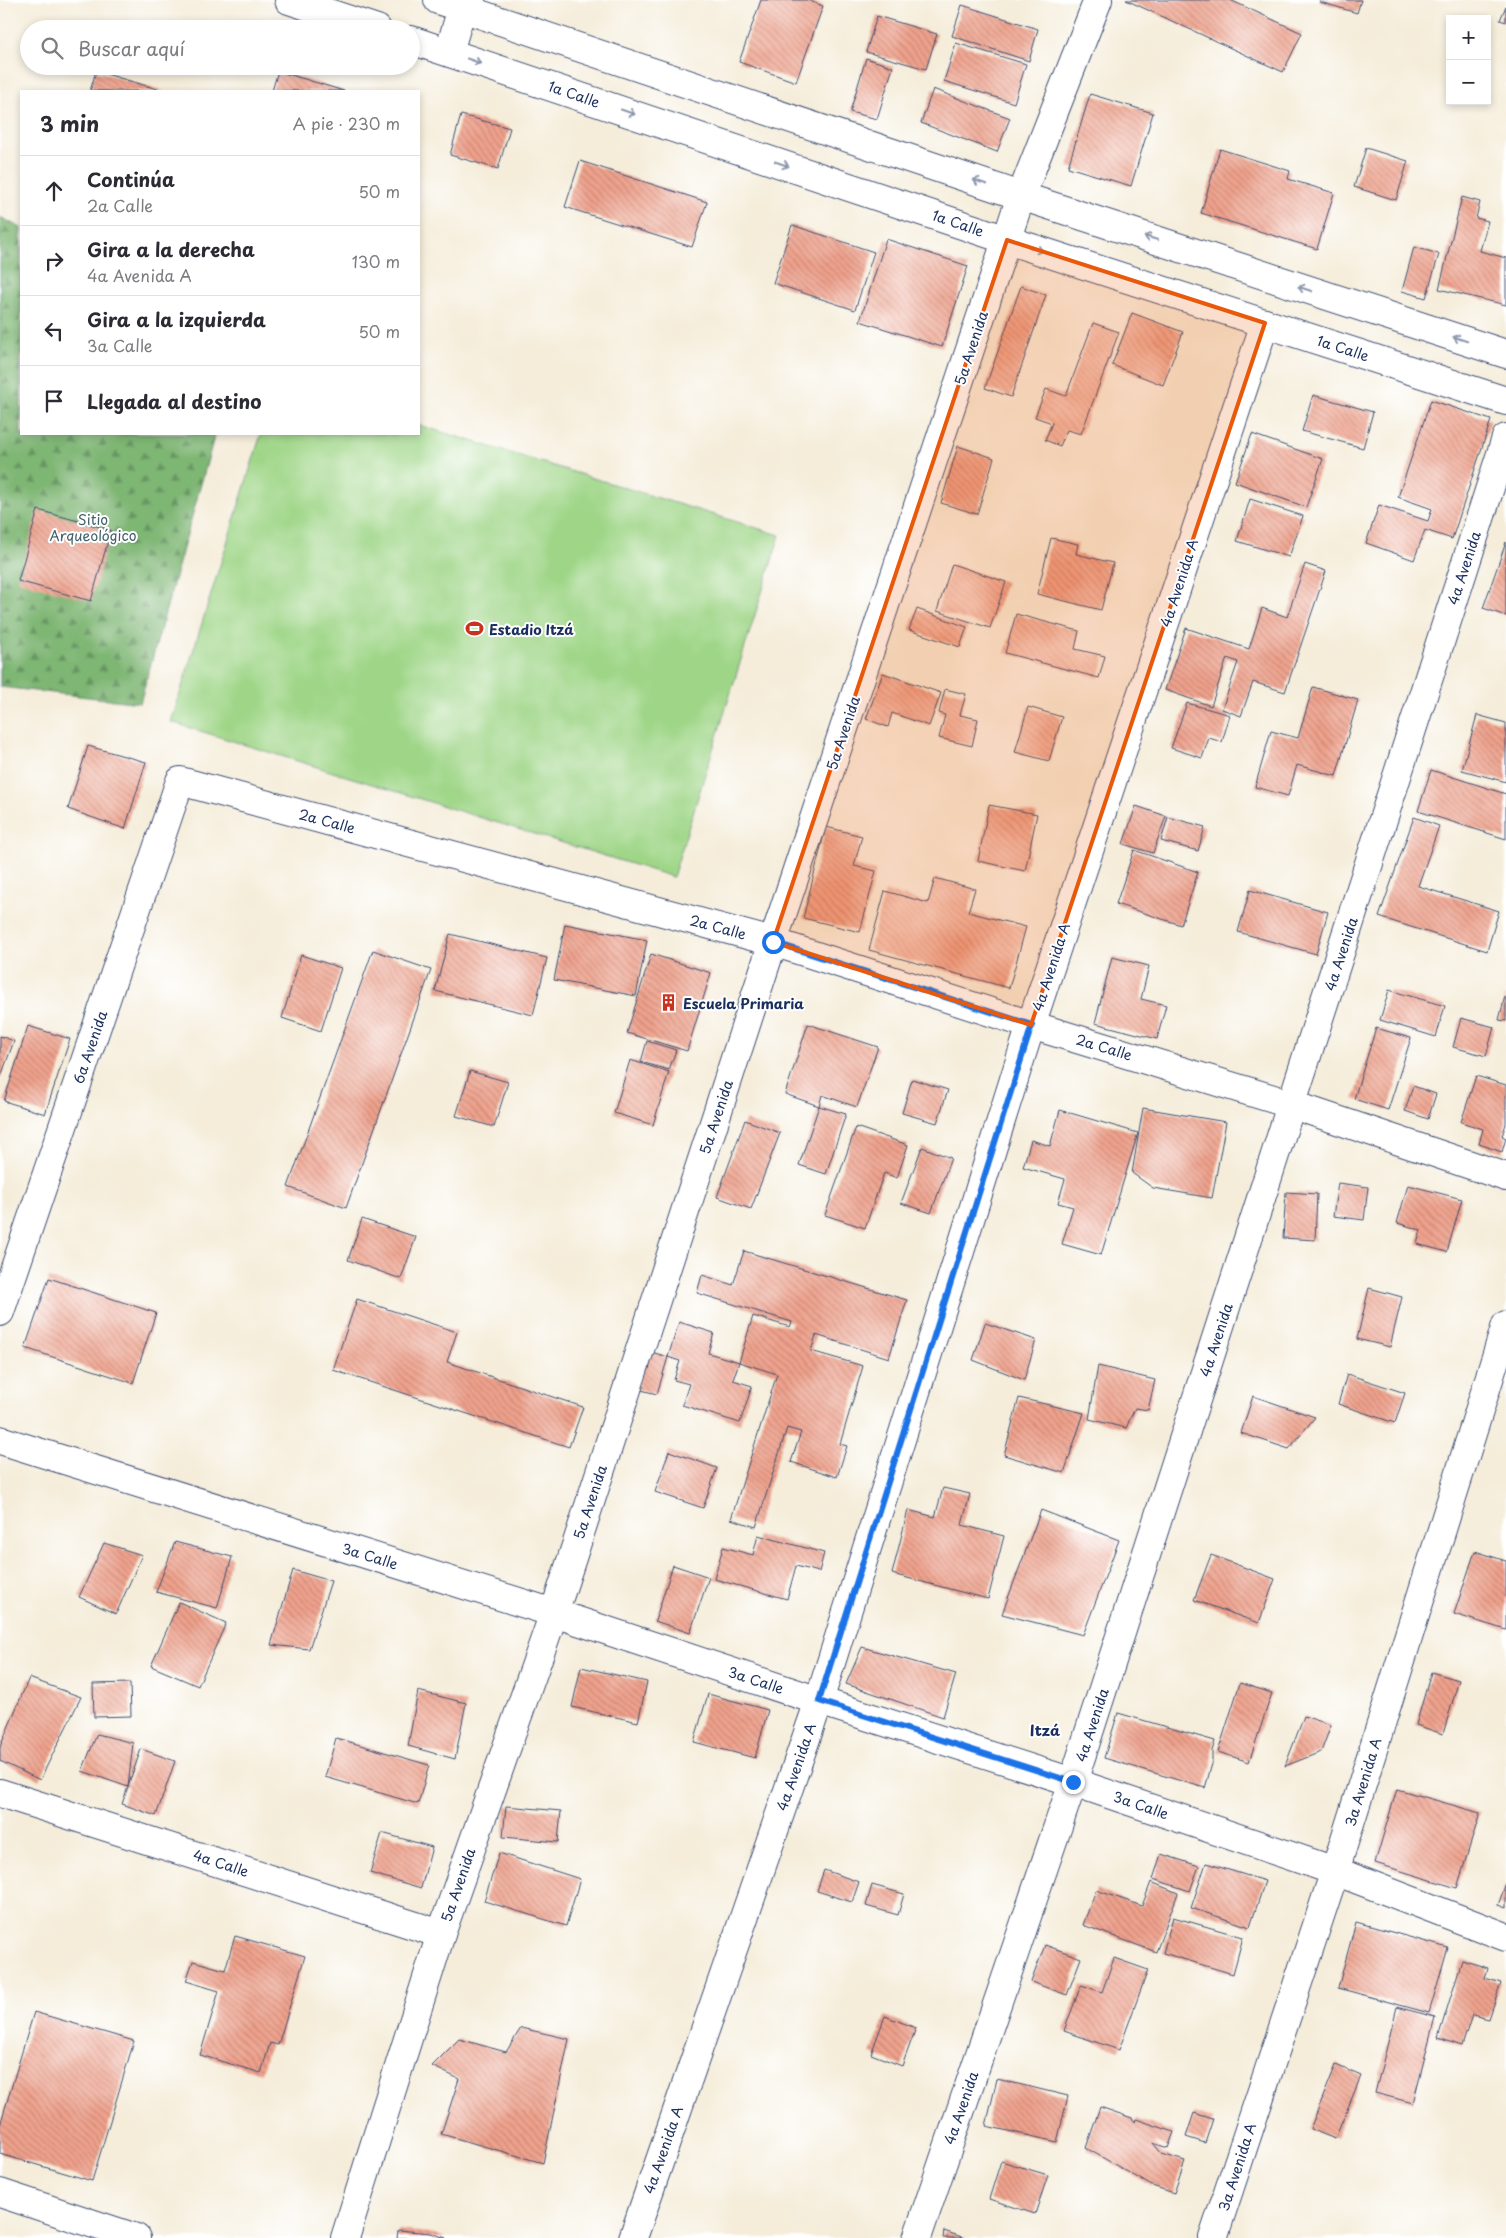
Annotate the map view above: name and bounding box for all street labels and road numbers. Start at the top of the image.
street label: 1a Calle [545,75,603,113]
street label: 1a Calle [929,204,987,242]
street label: 5a Avenida [949,308,993,388]
street label: 1a Calle [1314,330,1372,366]
street label: 4a Avenida [1442,528,1486,607]
street label: 4a Avenida A [1155,536,1203,630]
street label: 5a Avenida [821,693,865,773]
street label: 2a Calle [296,803,358,839]
street label: 2a Calle [687,909,749,945]
street label: 4a Avenida [1319,914,1363,993]
street label: 4a Avenida A [1027,920,1075,1014]
street label: 6a Avenida [68,1007,112,1086]
street label: 2a Calle [1073,1029,1135,1066]
street label: 5a Avenida [694,1077,738,1157]
street label: 4a Avenida [1194,1300,1238,1379]
street label: 5a Avenida [568,1462,612,1542]
street label: 3a Calle [340,1538,401,1575]
street label: 3a Calle [725,1661,787,1699]
street label: 4a Avenida [1070,1685,1114,1764]
street label: 4a Avenida A [771,1720,821,1814]
street label: 3a Avenida A [1340,1735,1387,1829]
street label: 3a Calle [1110,1786,1172,1824]
street label: 4a Calle [190,1844,252,1882]
street label: 5a Avenida [436,1845,480,1925]
street label: 4a Avenida [939,2068,983,2147]
street label: 4a Avenida A [638,2103,688,2197]
street label: 3a Avenida A [1213,2120,1261,2214]

